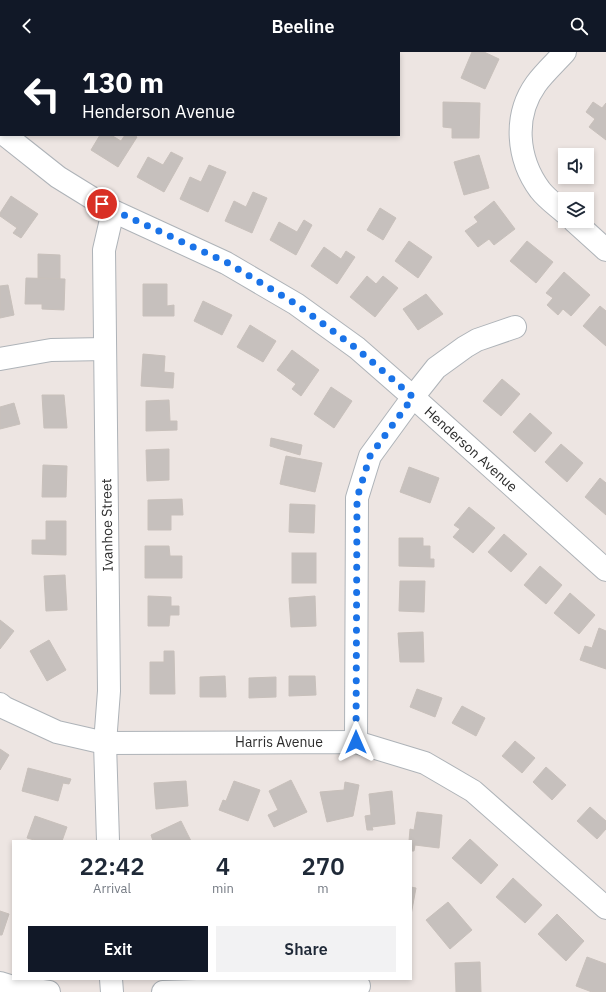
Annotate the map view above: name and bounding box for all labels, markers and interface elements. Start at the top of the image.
icon: back [16,15,38,37]
text: Beeline [272,15,334,38]
icon: search [568,15,590,37]
text: 130 m [82,64,164,101]
icon: left [16,68,68,120]
text: Henderson Avenue [82,100,235,123]
map controls [558,148,594,228]
button: sound [558,148,594,184]
pin [85,187,119,221]
button: layers [558,192,594,228]
icon: arrive [91,193,113,215]
street label: Henderson Avenue [421,402,522,496]
street label: Ivanhoe Street [97,478,117,572]
position arrow [335,721,377,763]
street label: Harris Avenue [235,733,323,751]
text: 22:42 [79,850,145,882]
text: 4 [216,850,230,882]
text: 270 [301,850,345,882]
text: Arrival [93,880,131,897]
text: min [212,880,234,897]
text: m [317,880,329,897]
button: Exit [28,926,208,972]
button: Share [216,926,396,972]

